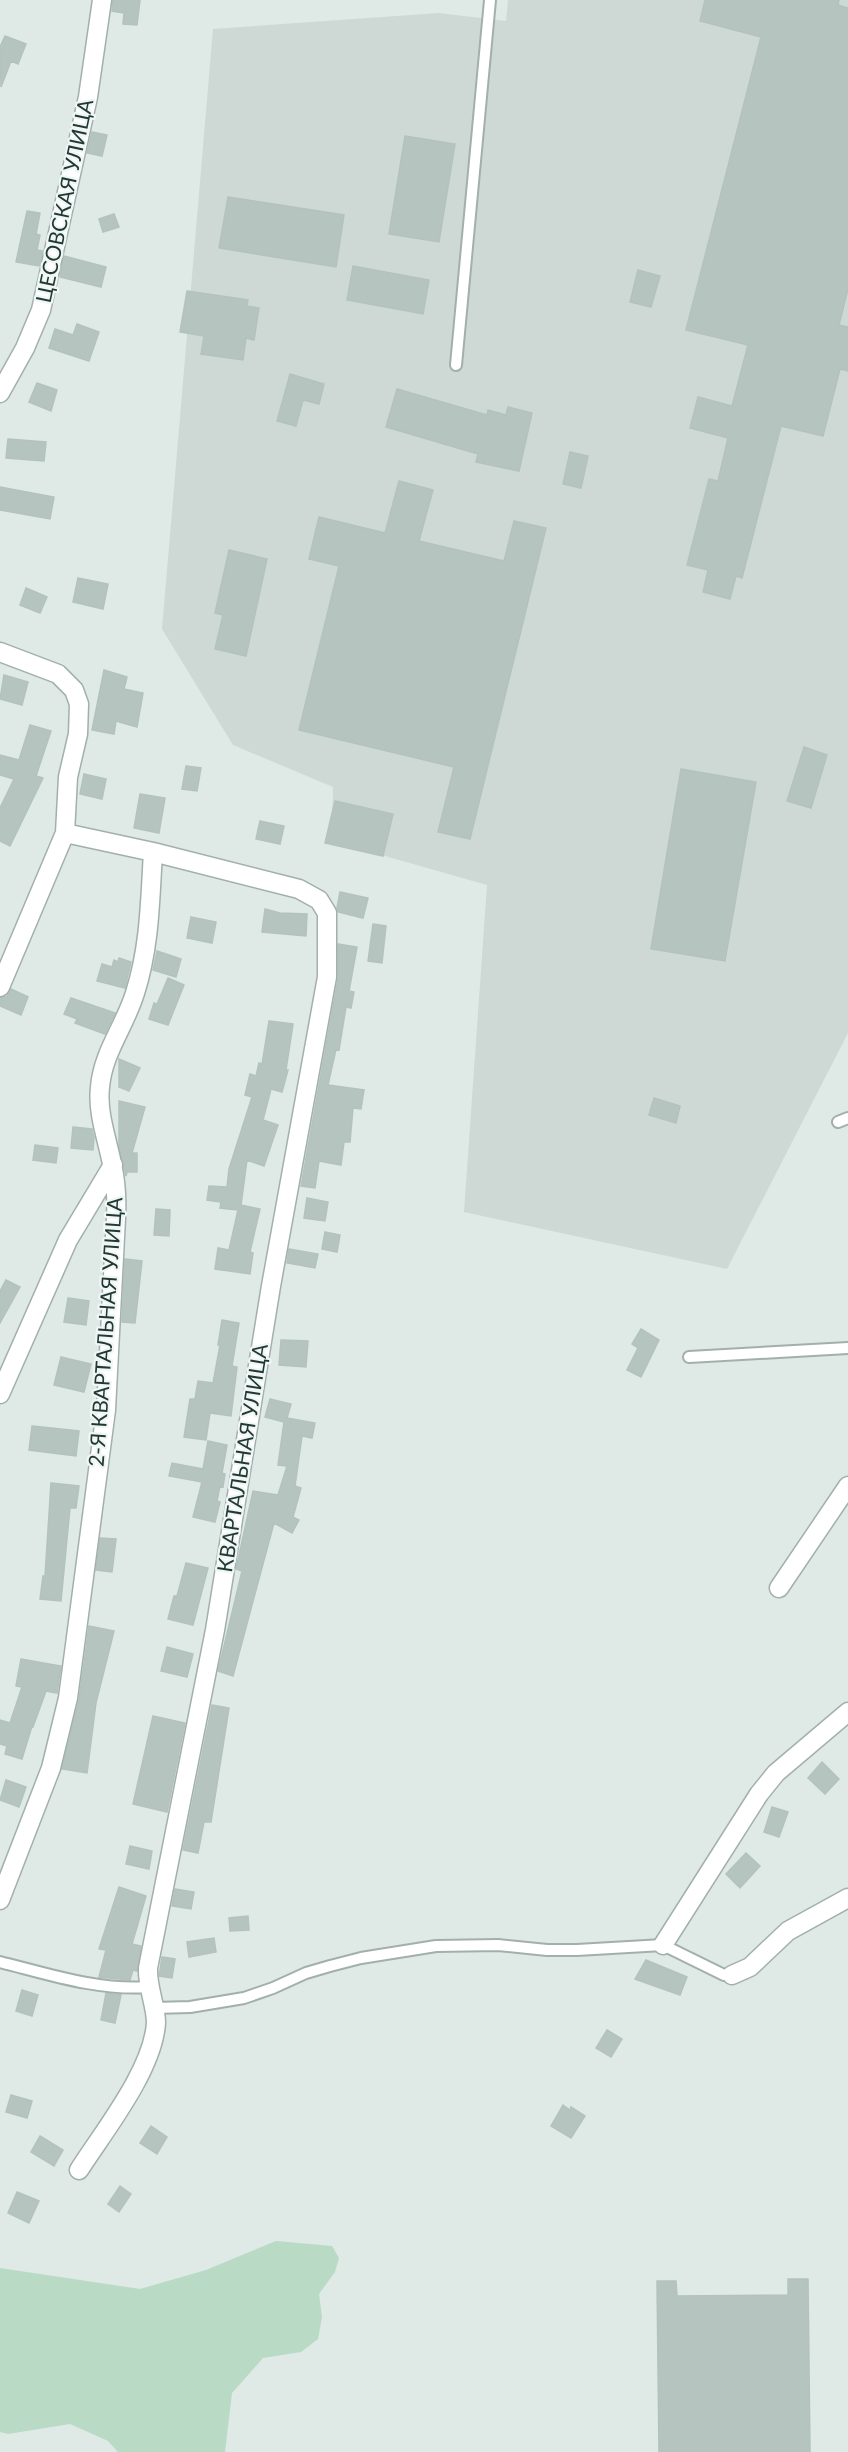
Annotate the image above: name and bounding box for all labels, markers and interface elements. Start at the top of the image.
street label: ЦЕСОВСКАЯ УЛИЦА [30,96,98,305]
street label: 2-Я КВАРТАЛЬНАЯ УЛИЦА [83,1195,126,1468]
street label: КВАРТАЛЬНАЯ УЛИЦА [211,1341,272,1574]

